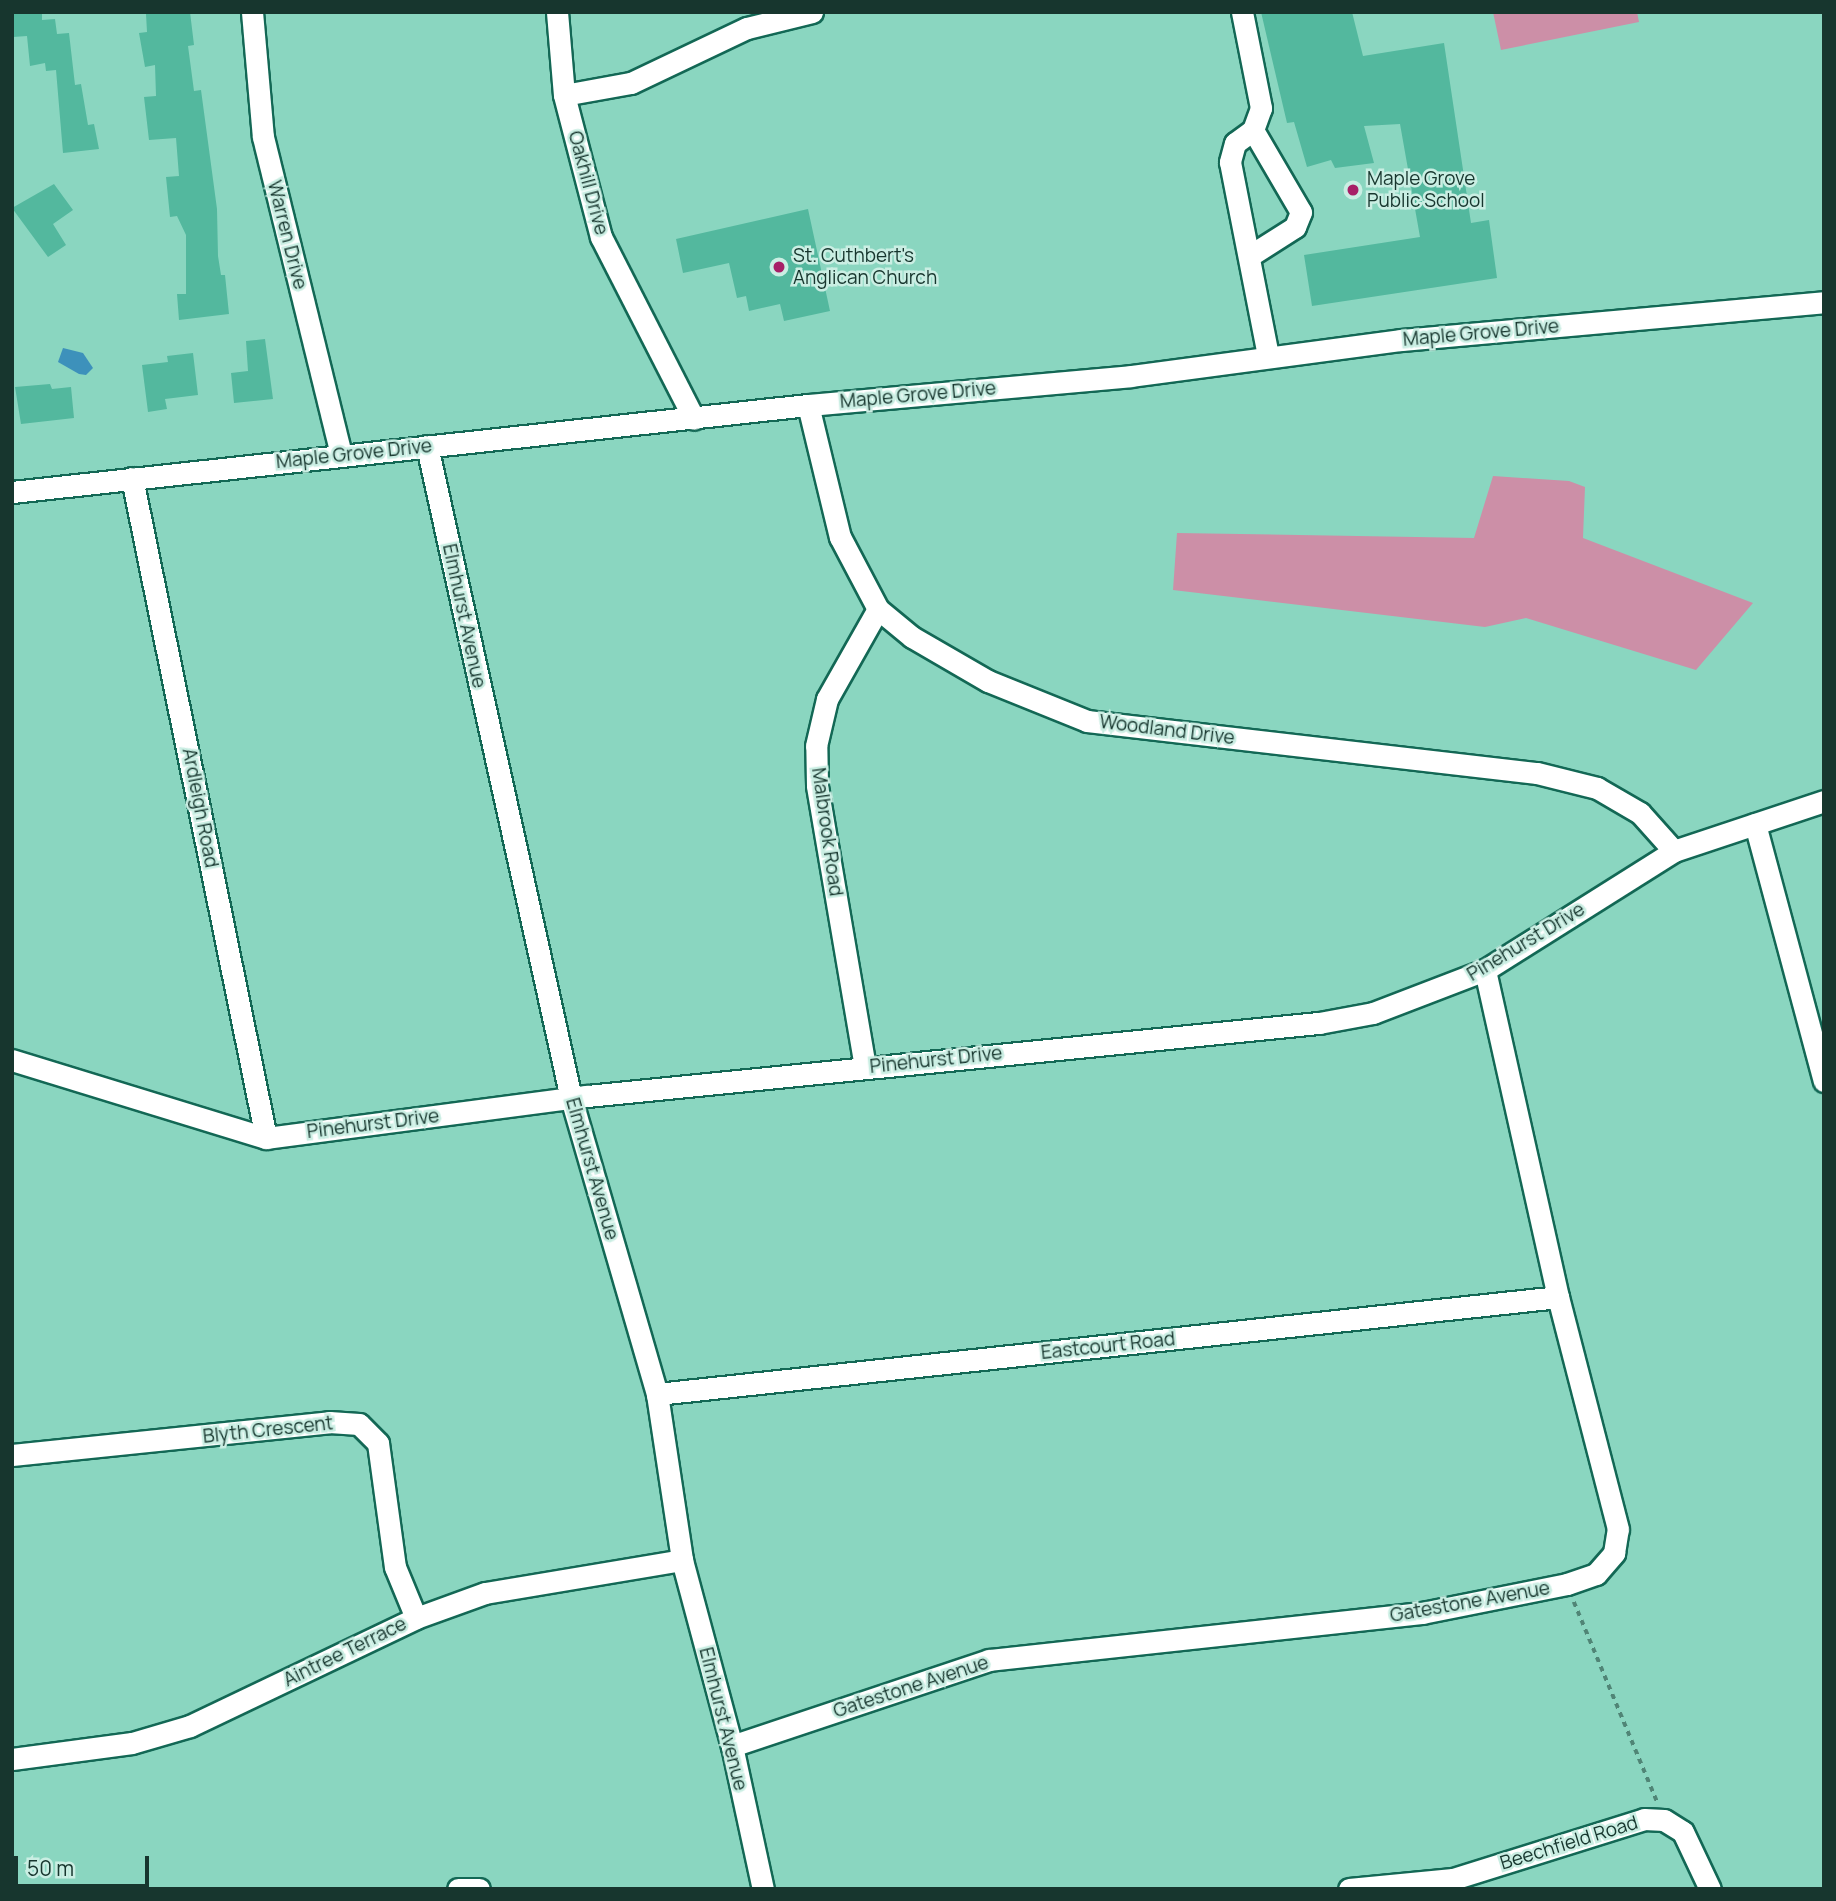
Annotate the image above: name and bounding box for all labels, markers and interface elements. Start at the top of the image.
street label: Oakhill Drive [563,129,613,237]
place label: Maple Grove Public School [1367,168,1485,212]
street label: Warren Drive [262,178,312,292]
marker: Maple Grove Public School [1345,182,1361,198]
place label: St. Cuthbert's Anglican Church [793,245,937,289]
marker: St. Cuthbert's Anglican Church [771,259,787,275]
street label: Maple Grove Drive [1402,315,1560,351]
street label: Maple Grove Drive [839,377,997,413]
street label: Maple Grove Drive [275,434,433,474]
street label: Elmhurst Avenue [438,542,490,690]
street label: Woodland Drive [1098,710,1236,750]
street label: Ardleigh Road [177,746,223,870]
street label: Malbrook Road [807,766,847,898]
street label: Pinehurst Drive [1463,898,1589,986]
street label: Pinehurst Drive [869,1042,1003,1078]
street label: Elmhurst Avenue [561,1095,623,1243]
street label: Pinehurst Drive [306,1105,440,1143]
street label: Eastcourt Road [1040,1328,1176,1364]
street label: Blyth Crescent [202,1412,334,1448]
street label: Gatestone Avenue [1388,1577,1552,1627]
street label: Aintree Terrace [280,1612,410,1692]
street label: Elmhurst Avenue [694,1645,752,1793]
street label: Gatestone Avenue [830,1651,992,1723]
street label: Beechfield Road [1497,1811,1641,1875]
scale bar [18,1842,152,1886]
text: 50 m [27,1854,74,1882]

